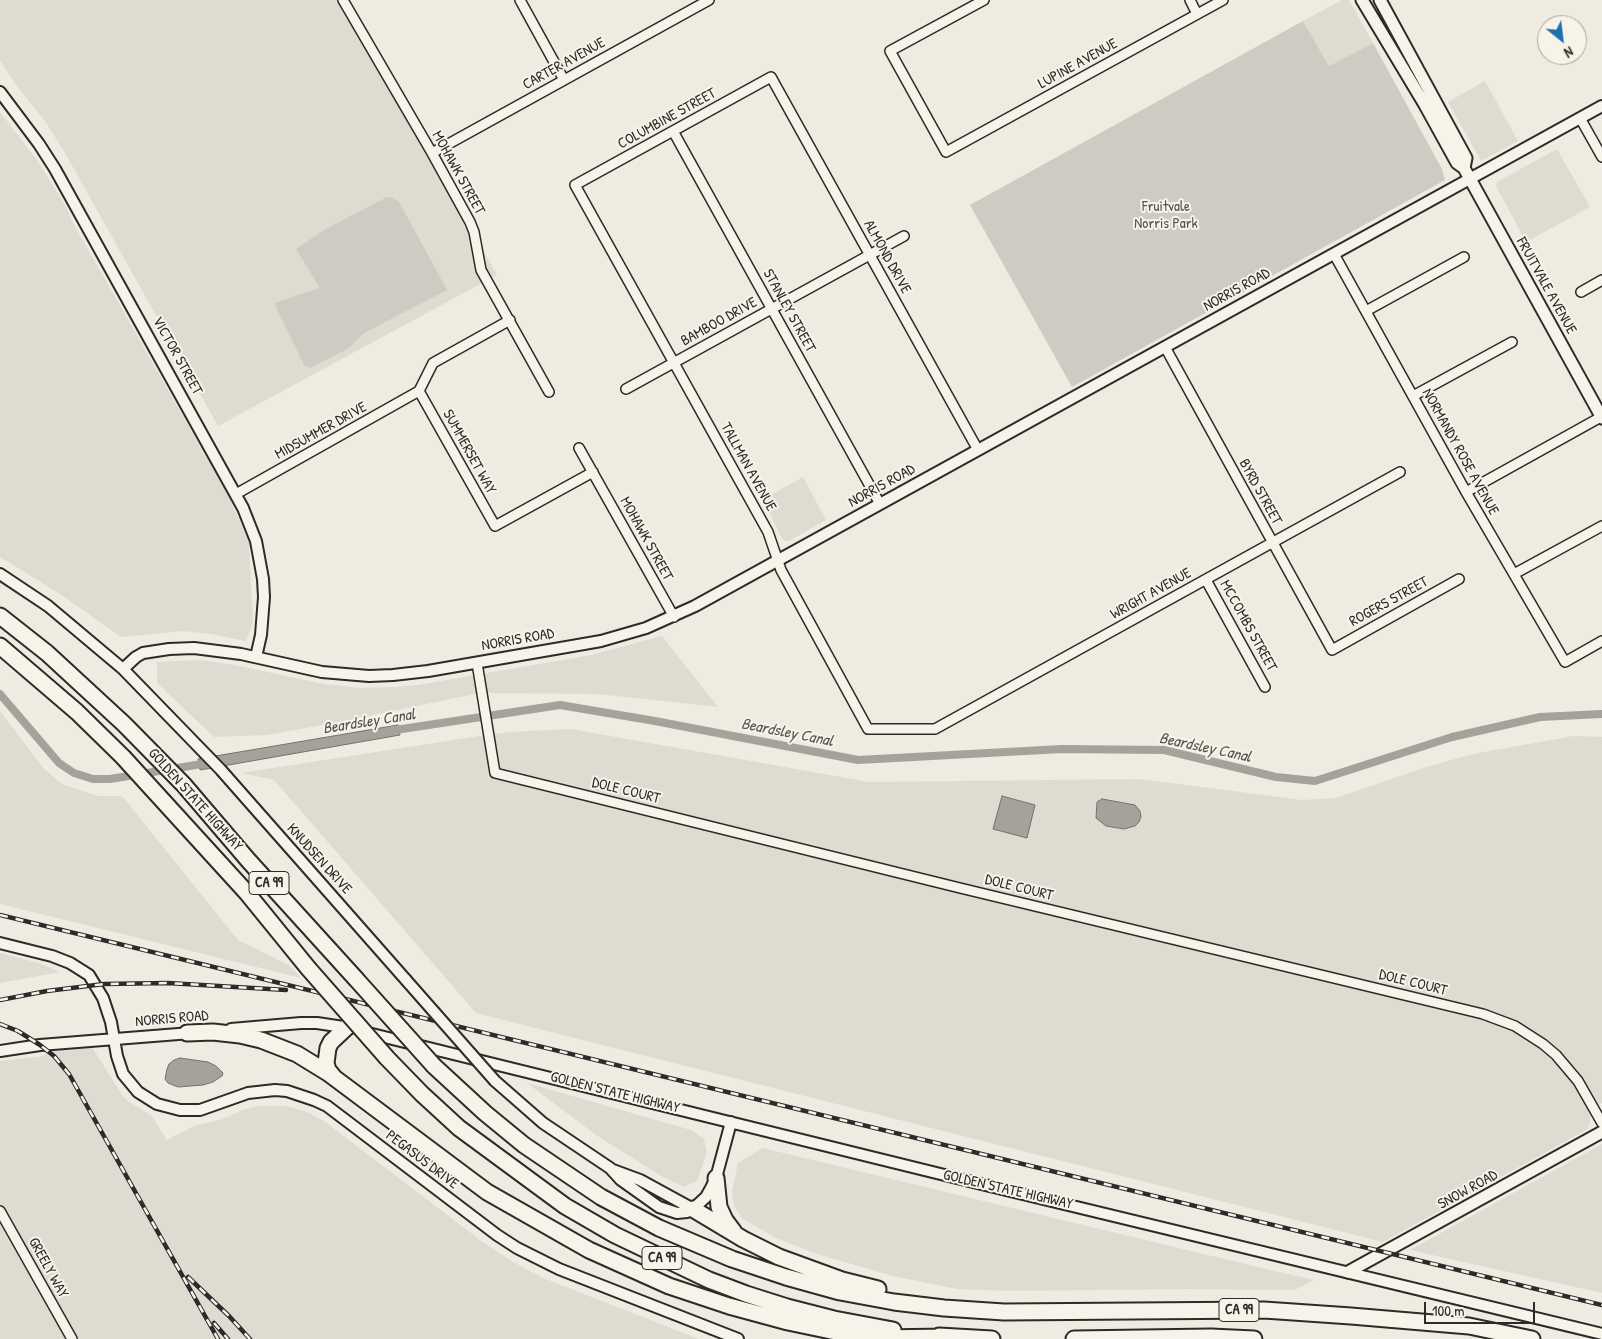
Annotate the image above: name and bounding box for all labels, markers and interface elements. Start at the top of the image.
north arrow [1537,15,1587,65]
street label: CARTER AVENUE [520,34,608,94]
street label: LUPINE AVENUE [1035,35,1121,93]
text: N [1561,43,1577,63]
street label: COLUMBINE STREET [615,85,719,153]
street label: MOHAWK STREET [428,128,488,218]
park label: Fruitvale Norris Park [1134,198,1198,233]
street label: ALMOND DRIVE [859,217,915,297]
street label: FRUITVALE AVENUE [1512,234,1580,338]
street label: NORRIS ROAD [1201,264,1273,316]
street label: STANLEY STREET [759,266,819,356]
street label: BAMBOO DRIVE [678,294,760,350]
street label: VICTOR STREET [148,314,206,398]
street label: NORMANDY ROSE AVENUE [1418,386,1502,518]
street label: MIDSUMMER DRIVE [272,398,370,464]
street label: SUMMERSET WAY [438,407,500,497]
street label: TALLMAN AVENUE [716,420,780,514]
street label: BYRD STREET [1235,456,1285,528]
street label: NORRIS ROAD [846,460,918,512]
street label: MOHAWK STREET [616,494,676,584]
street label: WRIGHT AVENUE [1107,564,1195,624]
street label: ROGERS STREET [1347,573,1431,631]
street label: MCCOMBS STREET [1216,577,1280,675]
street label: NORRIS ROAD [480,625,556,655]
water label: Beardsley Canal [321,705,417,739]
water label: Beardsley Canal [739,715,835,751]
water label: Beardsley Canal [1157,729,1253,767]
street label: GOLDEN STATE HIGHWAY [144,745,246,855]
street label: DOLE COURT [590,774,662,808]
street label: KNUDSEN DRIVE [283,820,355,898]
road number: CA 99 [249,871,289,894]
street label: DOLE COURT [983,871,1055,905]
street label: DOLE COURT [1377,966,1449,1000]
street label: NORRIS ROAD [135,1007,209,1031]
street label: GOLDEN STATE HIGHWAY [548,1068,682,1118]
street label: PEGASUS DRIVE [382,1127,462,1193]
street label: GOLDEN STATE HIGHWAY [941,1166,1075,1214]
street label: SNOW ROAD [1435,1166,1501,1214]
street label: GREELY WAY [24,1235,72,1301]
road number: CA 99 [642,1246,682,1270]
scale bar [1427,1292,1538,1324]
road number: CA 99 [1219,1298,1259,1322]
text: 100 m [1432,1300,1465,1321]

